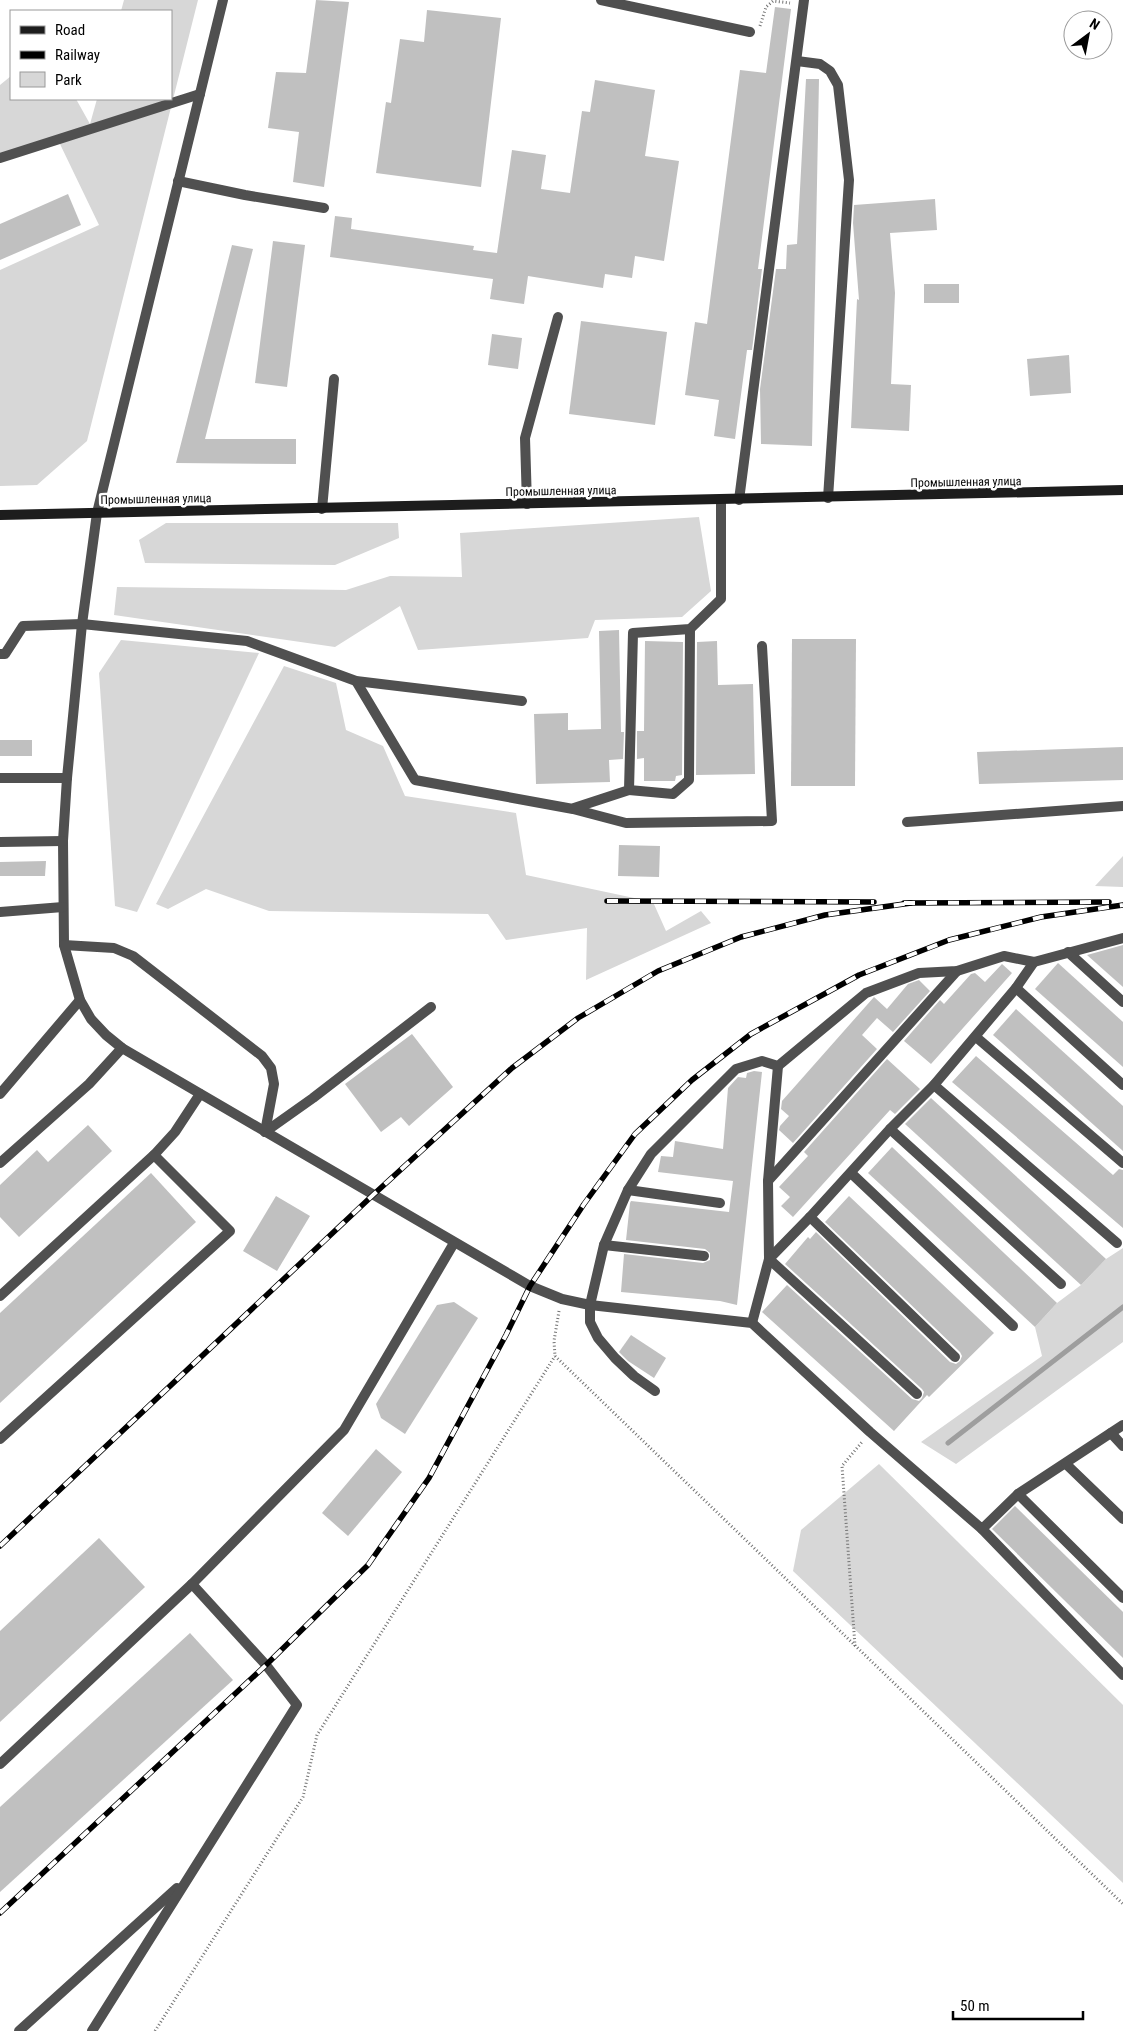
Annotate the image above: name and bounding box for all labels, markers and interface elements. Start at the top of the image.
legend [10,10,172,100]
north arrow [1063,10,1113,60]
text: N [1087,15,1103,33]
text: Road [55,21,85,39]
text: Railway [55,46,100,64]
text: Park [55,71,82,89]
street label: Промышленная улица [910,474,1022,490]
street label: Промышленная улица [505,483,617,499]
street label: Промышленная улица [100,491,212,507]
scale bar [953,1988,1083,2020]
text: 50 m [960,1997,990,2015]

